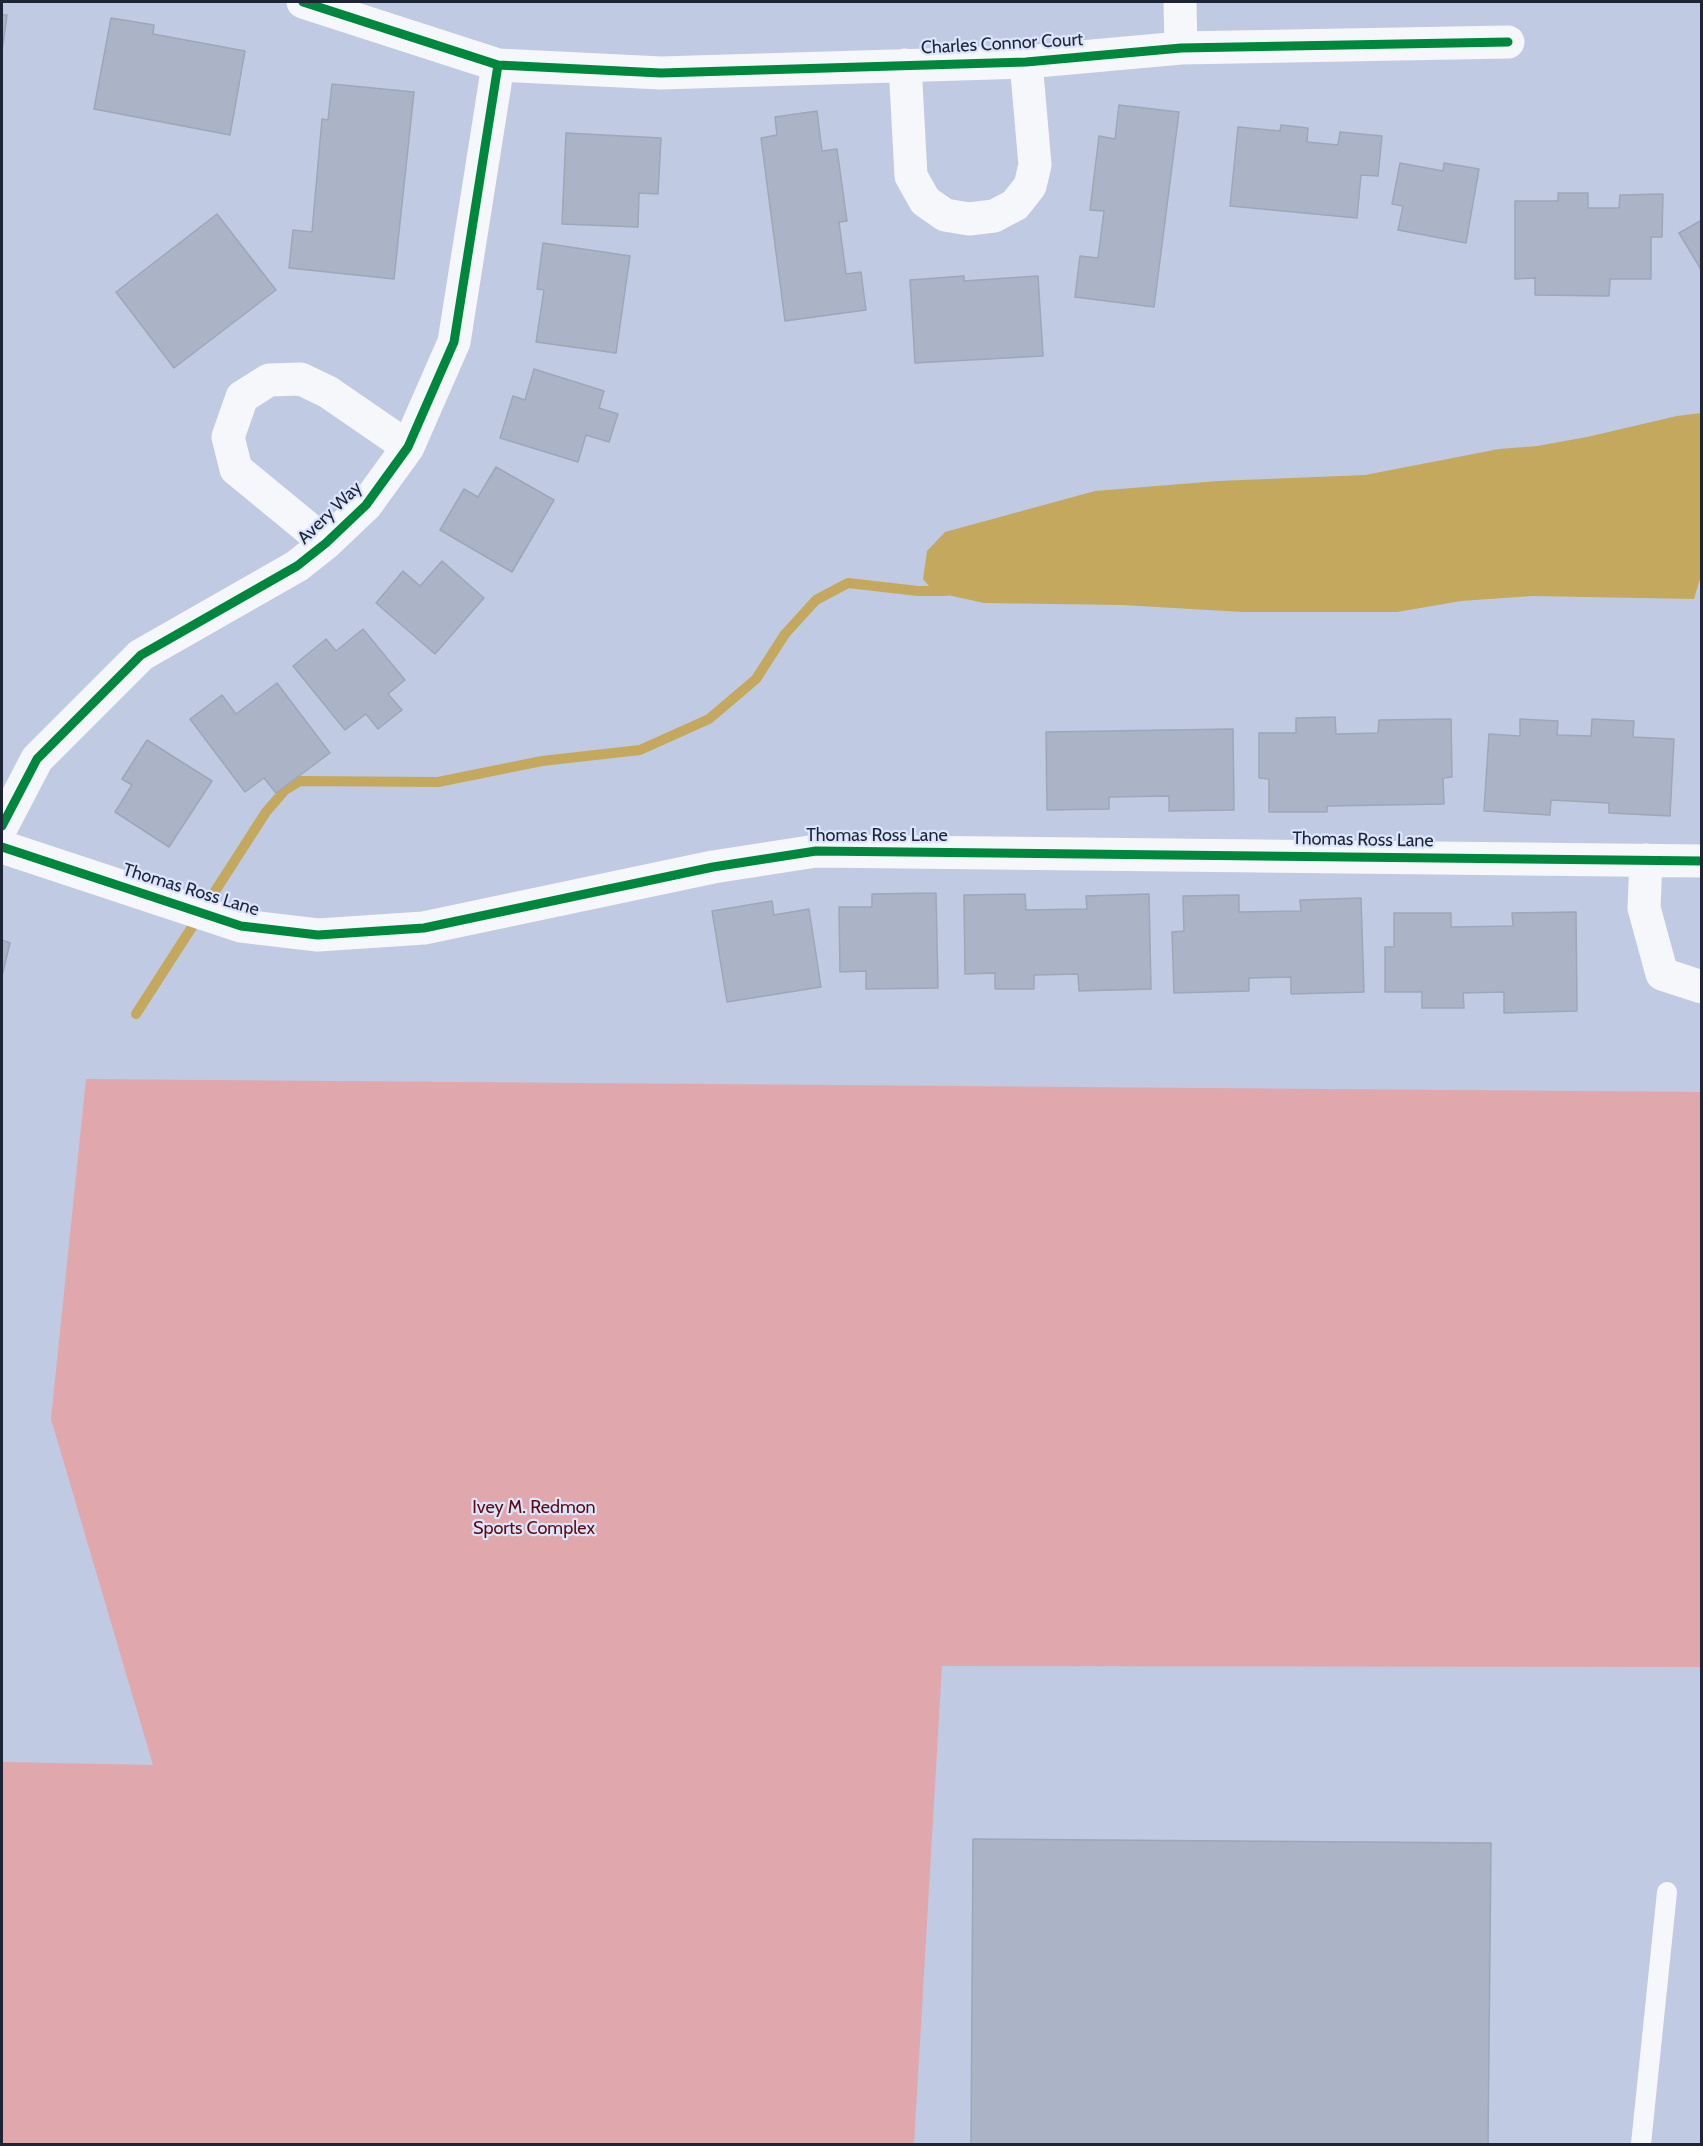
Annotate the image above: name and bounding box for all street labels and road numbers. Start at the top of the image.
street label: Charles Connor Court [920,29,1084,59]
street label: Avery Way [293,477,367,549]
street label: Thomas Ross Lane [806,825,948,847]
street label: Thomas Ross Lane [1292,828,1434,852]
street label: Thomas Ross Lane [120,859,262,921]

